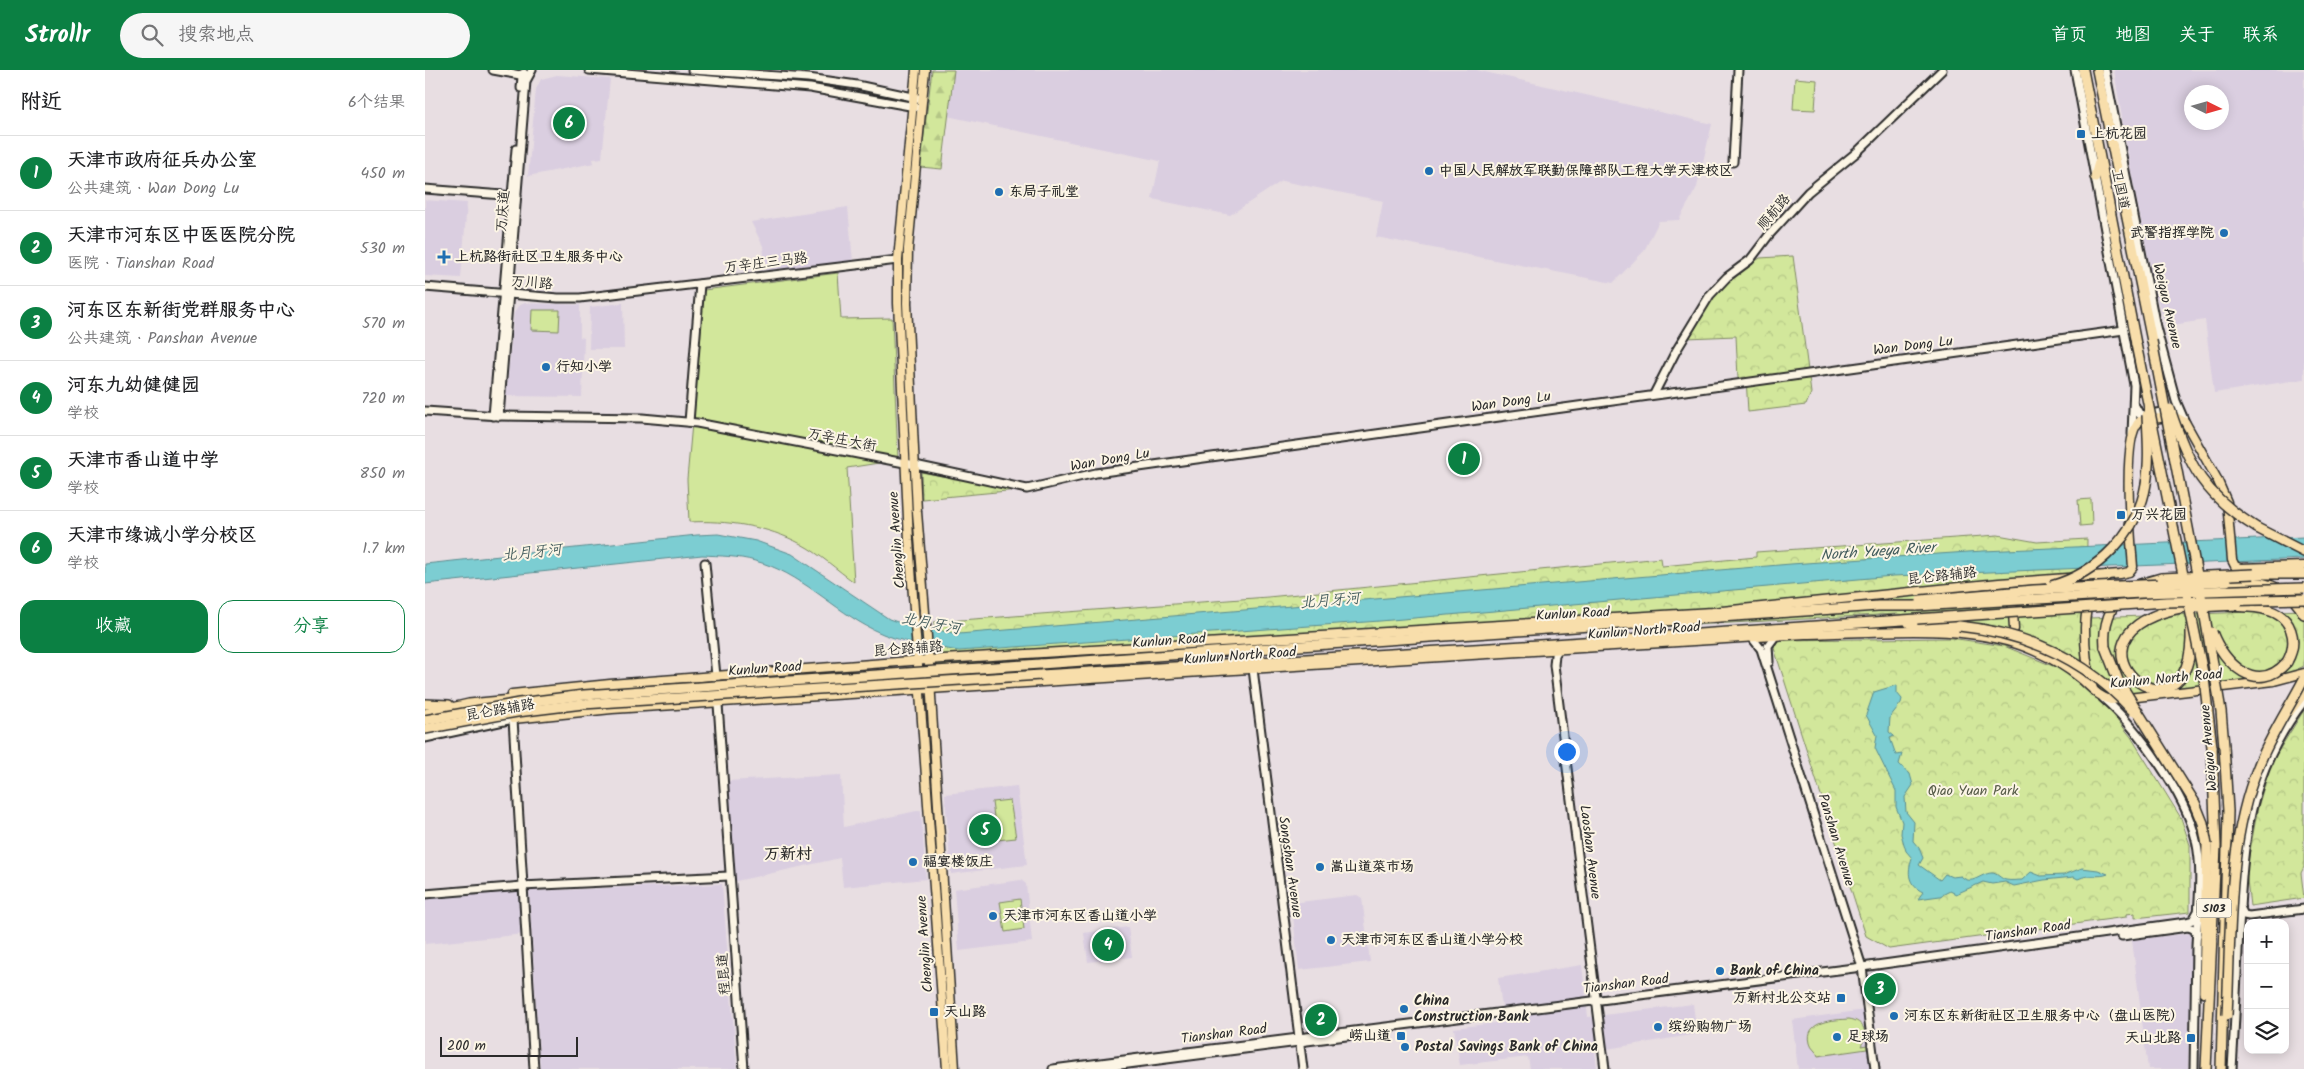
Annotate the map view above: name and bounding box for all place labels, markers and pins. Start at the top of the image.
pin: 6 [553,104,585,142]
place label: 上杭花园 [2091,123,2147,145]
marker: 上杭花园 [2075,128,2087,140]
place label: 中国人民解放军联勤保障部队工程大学天津校区 [1439,160,1733,182]
marker: 中国人民解放军联勤保障部队工程大学天津校区 [1423,165,1435,177]
place label: 东局子礼堂 [1009,181,1079,203]
marker: 东局子礼堂 [993,186,1005,198]
place label: 武警指挥学院 [2130,222,2214,244]
marker: 武警指挥学院 [2218,227,2230,239]
place label: 上杭路街社区卫生服务中心 [455,246,623,268]
marker: 上杭路街社区卫生服务中心 [437,250,451,264]
place label: 行知小学 [556,356,612,378]
marker: 行知小学 [540,361,552,373]
pin: 1 [1448,440,1480,478]
place label: 万兴花园 [2131,504,2187,526]
marker: 万兴花园 [2115,509,2127,521]
pin: 5 [969,811,1001,849]
place label: 福宴楼饭庄 [923,851,993,873]
marker: 福宴楼饭庄 [907,856,919,868]
place label: 嵩山道菜市场 [1330,856,1414,878]
marker: 嵩山道菜市场 [1314,861,1326,873]
place label: 天津市河东区香山道小学 [1003,905,1157,927]
marker: 天津市河东区香山道小学 [987,910,999,922]
pin: 4 [1092,926,1124,964]
place label: 天津市河东区香山道小学分校 [1341,929,1523,951]
marker: 天津市河东区香山道小学分校 [1325,934,1337,946]
place label: Bank of China [1730,960,1819,982]
marker: Bank of China [1714,965,1726,977]
pin: 3 [1864,970,1896,1008]
place label: 万新村北公交站 [1733,987,1831,1009]
place label: China Construction Bank [1414,990,1529,1028]
marker: 万新村北公交站 [1835,992,1847,1004]
place label: 天山路 [944,1001,986,1023]
pin: 2 [1305,1001,1337,1039]
marker: China Construction Bank [1398,1003,1410,1015]
place label: 河东区东新街社区卫生服务中心（盘山医院） [1904,1005,2184,1027]
marker: 天山路 [928,1006,940,1018]
marker: 河东区东新街社区卫生服务中心（盘山医院） [1888,1010,1900,1022]
place label: 缤纷购物广场 [1668,1016,1752,1038]
marker: 缤纷购物广场 [1652,1021,1664,1033]
place label: 崂山道 [1349,1025,1391,1047]
place label: 足球场 [1847,1026,1889,1048]
place label: 天山北路 [2125,1027,2181,1049]
marker: 崂山道 [1395,1030,1407,1042]
marker: 足球场 [1831,1031,1843,1043]
marker: 天山北路 [2185,1032,2197,1044]
place label: Postal Savings Bank of China [1415,1036,1598,1058]
marker: Postal Savings Bank of China [1399,1041,1411,1053]

